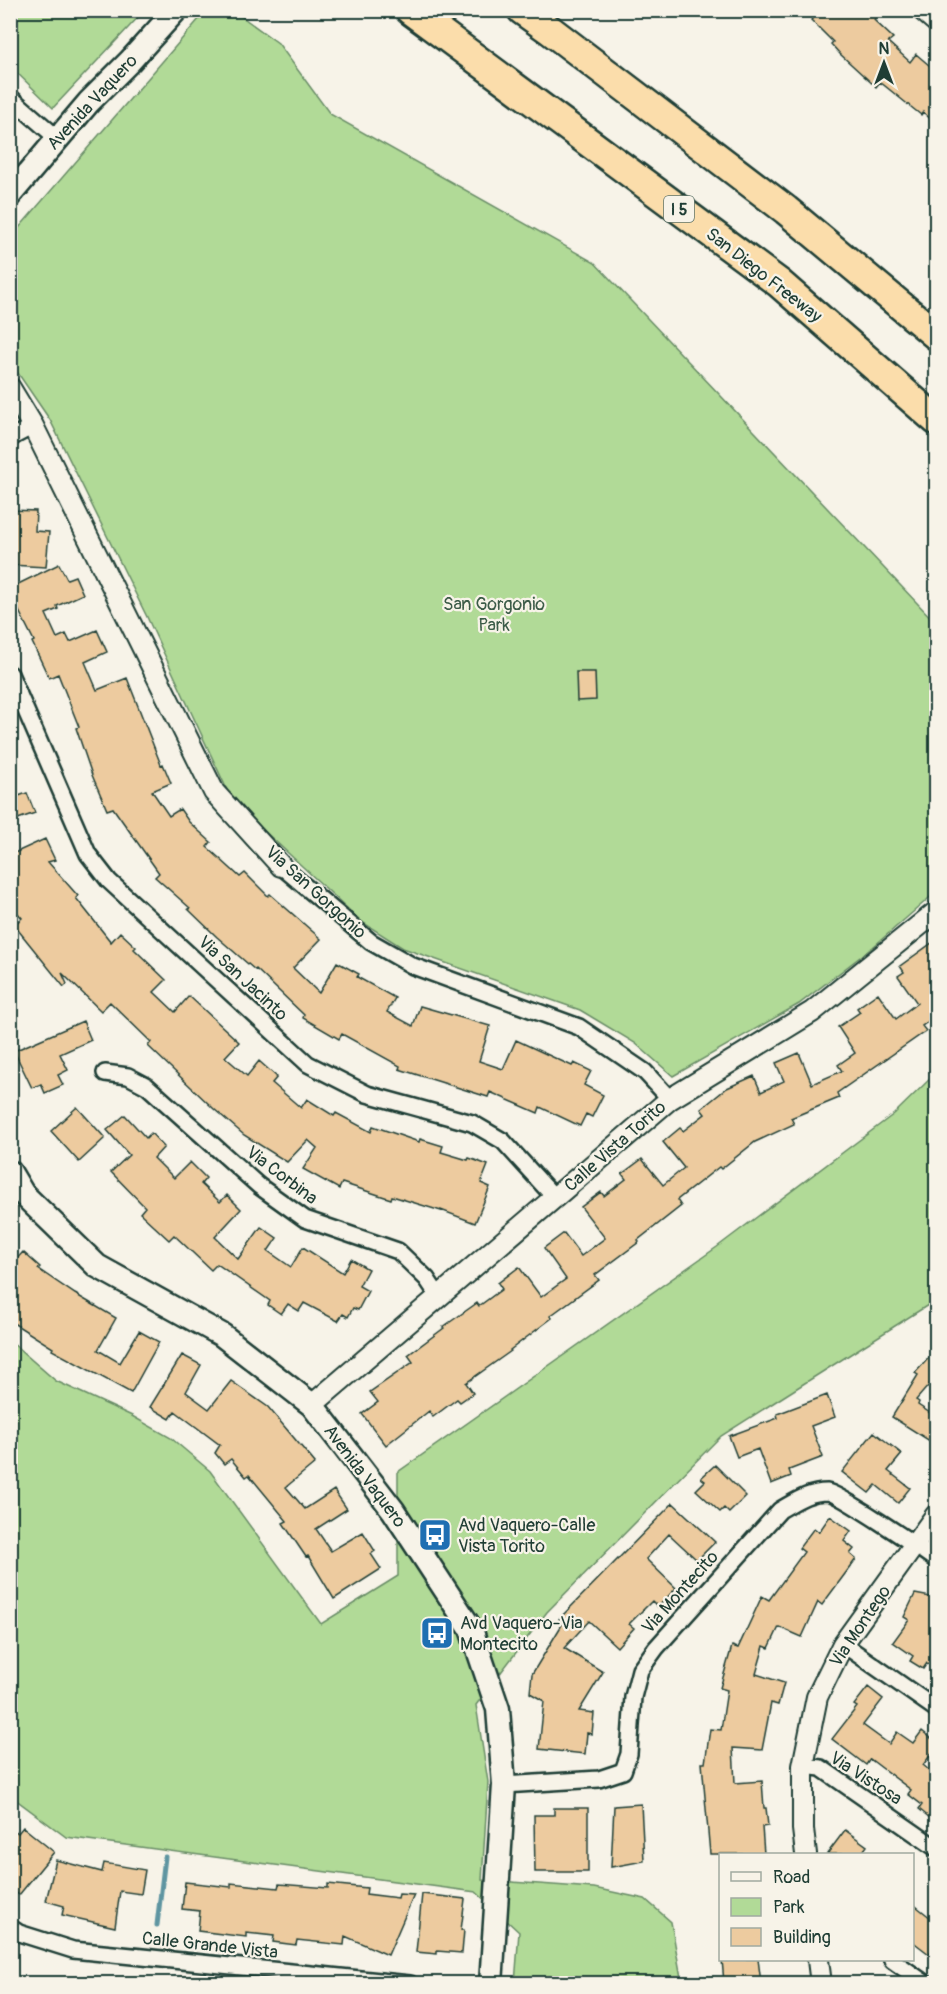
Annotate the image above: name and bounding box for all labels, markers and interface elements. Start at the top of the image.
north arrow [854,33,914,93]
text: N [879,39,890,59]
street label: Avenida Vaquero [42,49,143,155]
road number: I 5 [664,196,694,222]
street label: San Diego Freeway [701,223,827,328]
park label: San Gorgonio Park [443,593,545,637]
street label: Via San Gorgonio [260,841,371,944]
street label: Via San Jacinto [193,931,293,1026]
street label: Calle Vista Torito [560,1096,671,1197]
street label: Via Corbina [241,1141,322,1210]
street label: Avenida Vaquero [318,1420,411,1533]
place label: Avd Vaquero-Calle Vista Torito [458,1514,595,1558]
bus stop icon: Avd Vaquero-Calle Vista Torito [417,1517,453,1553]
street label: Via Montecito [637,1546,724,1639]
street label: Via Montego [825,1581,896,1672]
place label: Avd Vaquero-Via Montecito [460,1612,583,1656]
bus stop icon: Avd Vaquero-Via Montecito [419,1615,455,1651]
street label: Via Vistosa [825,1747,906,1810]
legend [719,1853,914,1961]
text: Road [773,1866,810,1889]
text: Park [773,1896,805,1919]
text: Building [773,1926,831,1949]
street label: Calle Grande Vista [141,1927,279,1964]

